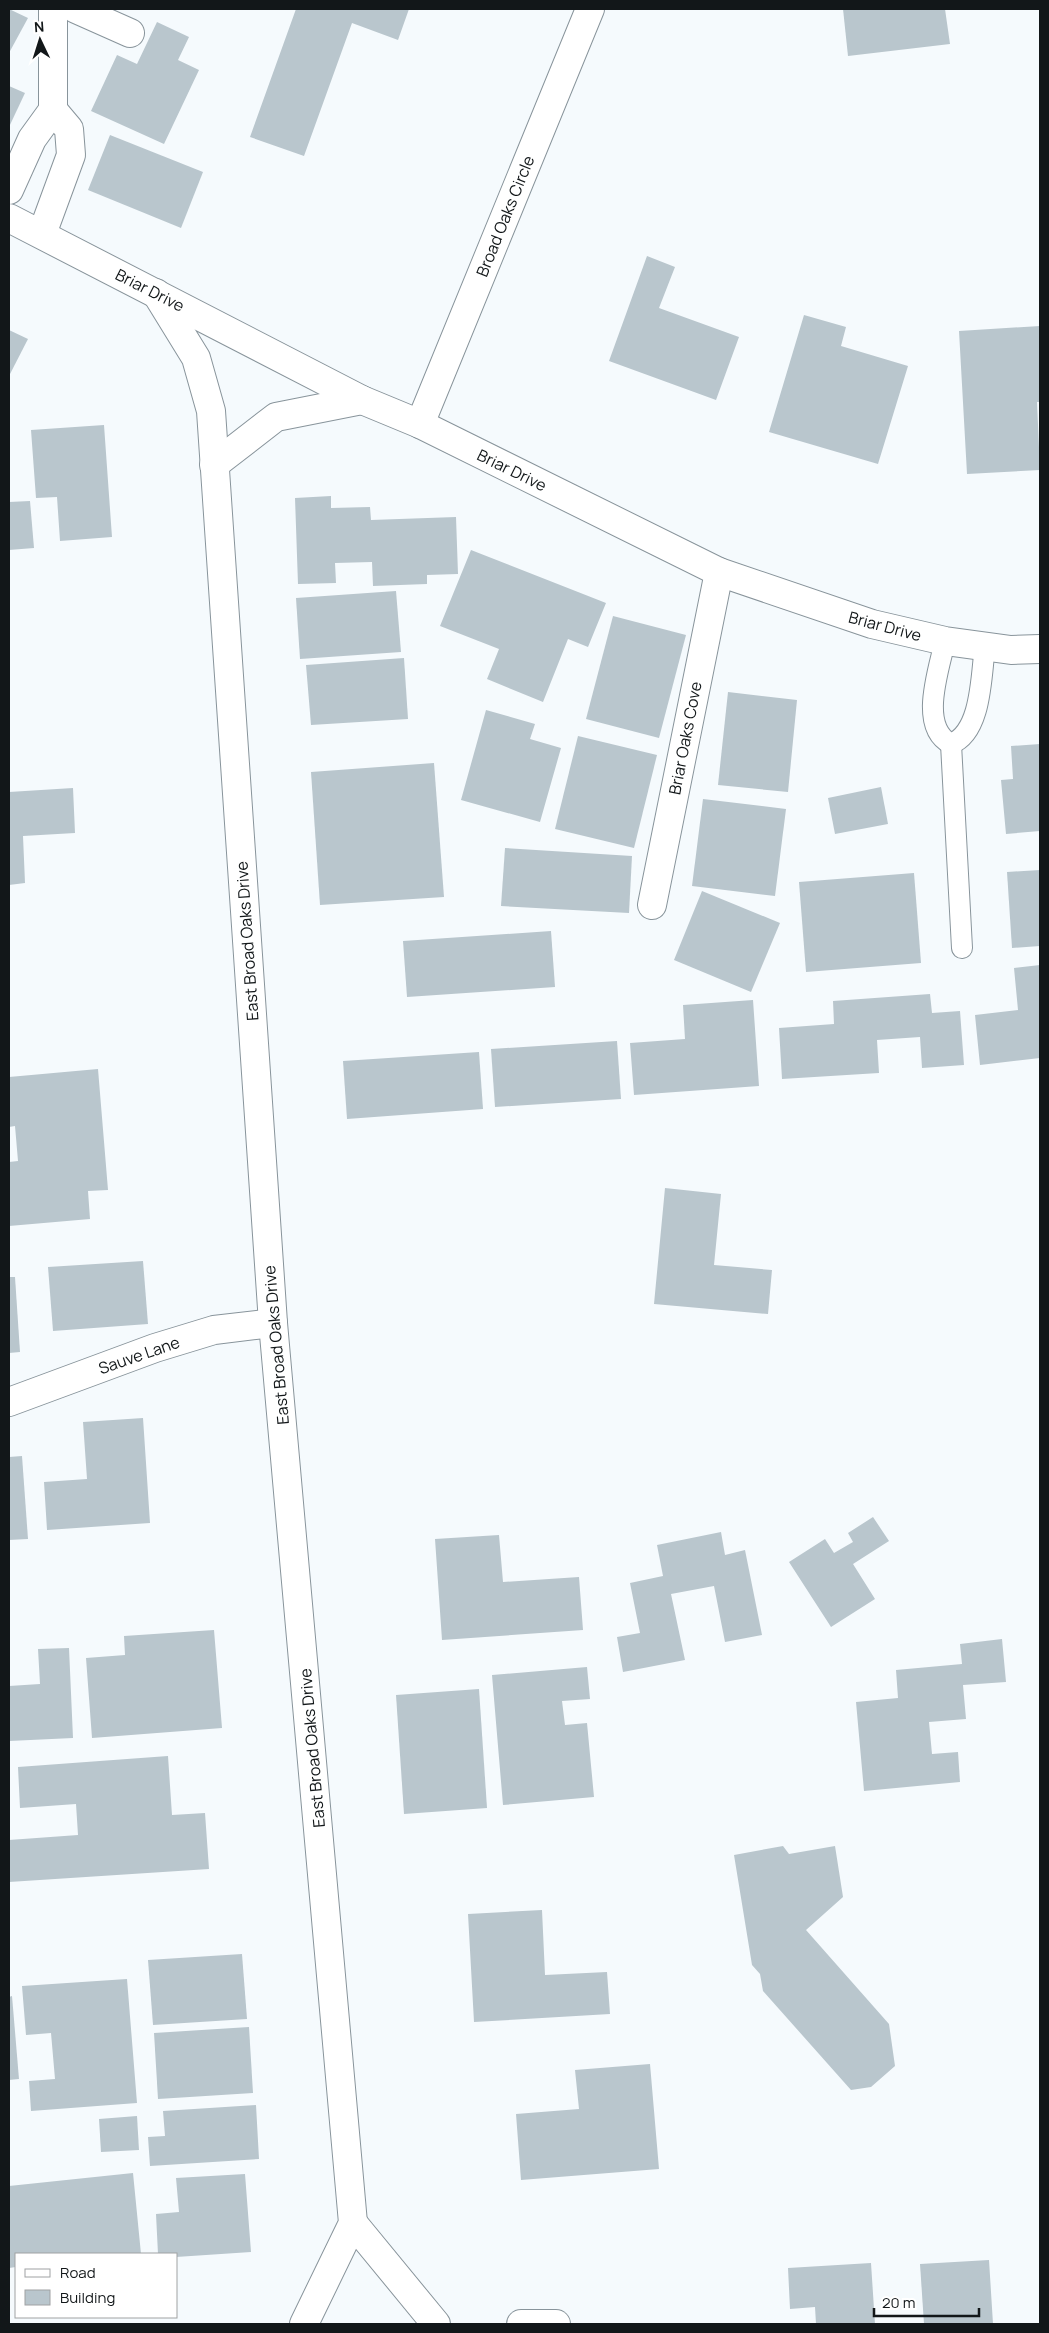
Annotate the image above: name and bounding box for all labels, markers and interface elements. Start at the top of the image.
north arrow [15,15,65,65]
text: N [33,17,45,36]
street label: Broad Oaks Circle [471,152,539,280]
street label: Briar Drive [112,263,188,317]
street label: Briar Drive [474,444,550,496]
street label: Briar Drive [846,606,924,646]
street label: Briar Oaks Cove [663,680,707,796]
street label: East Broad Oaks Drive [230,861,264,1021]
street label: East Broad Oaks Drive [258,1264,294,1426]
street label: Sauve Lane [95,1331,183,1379]
street label: East Broad Oaks Drive [294,1667,330,1829]
legend [15,2253,178,2318]
text: Road [60,2262,96,2283]
scale bar [874,2286,979,2318]
text: Building [60,2287,115,2308]
text: 20 m [882,2292,915,2313]

